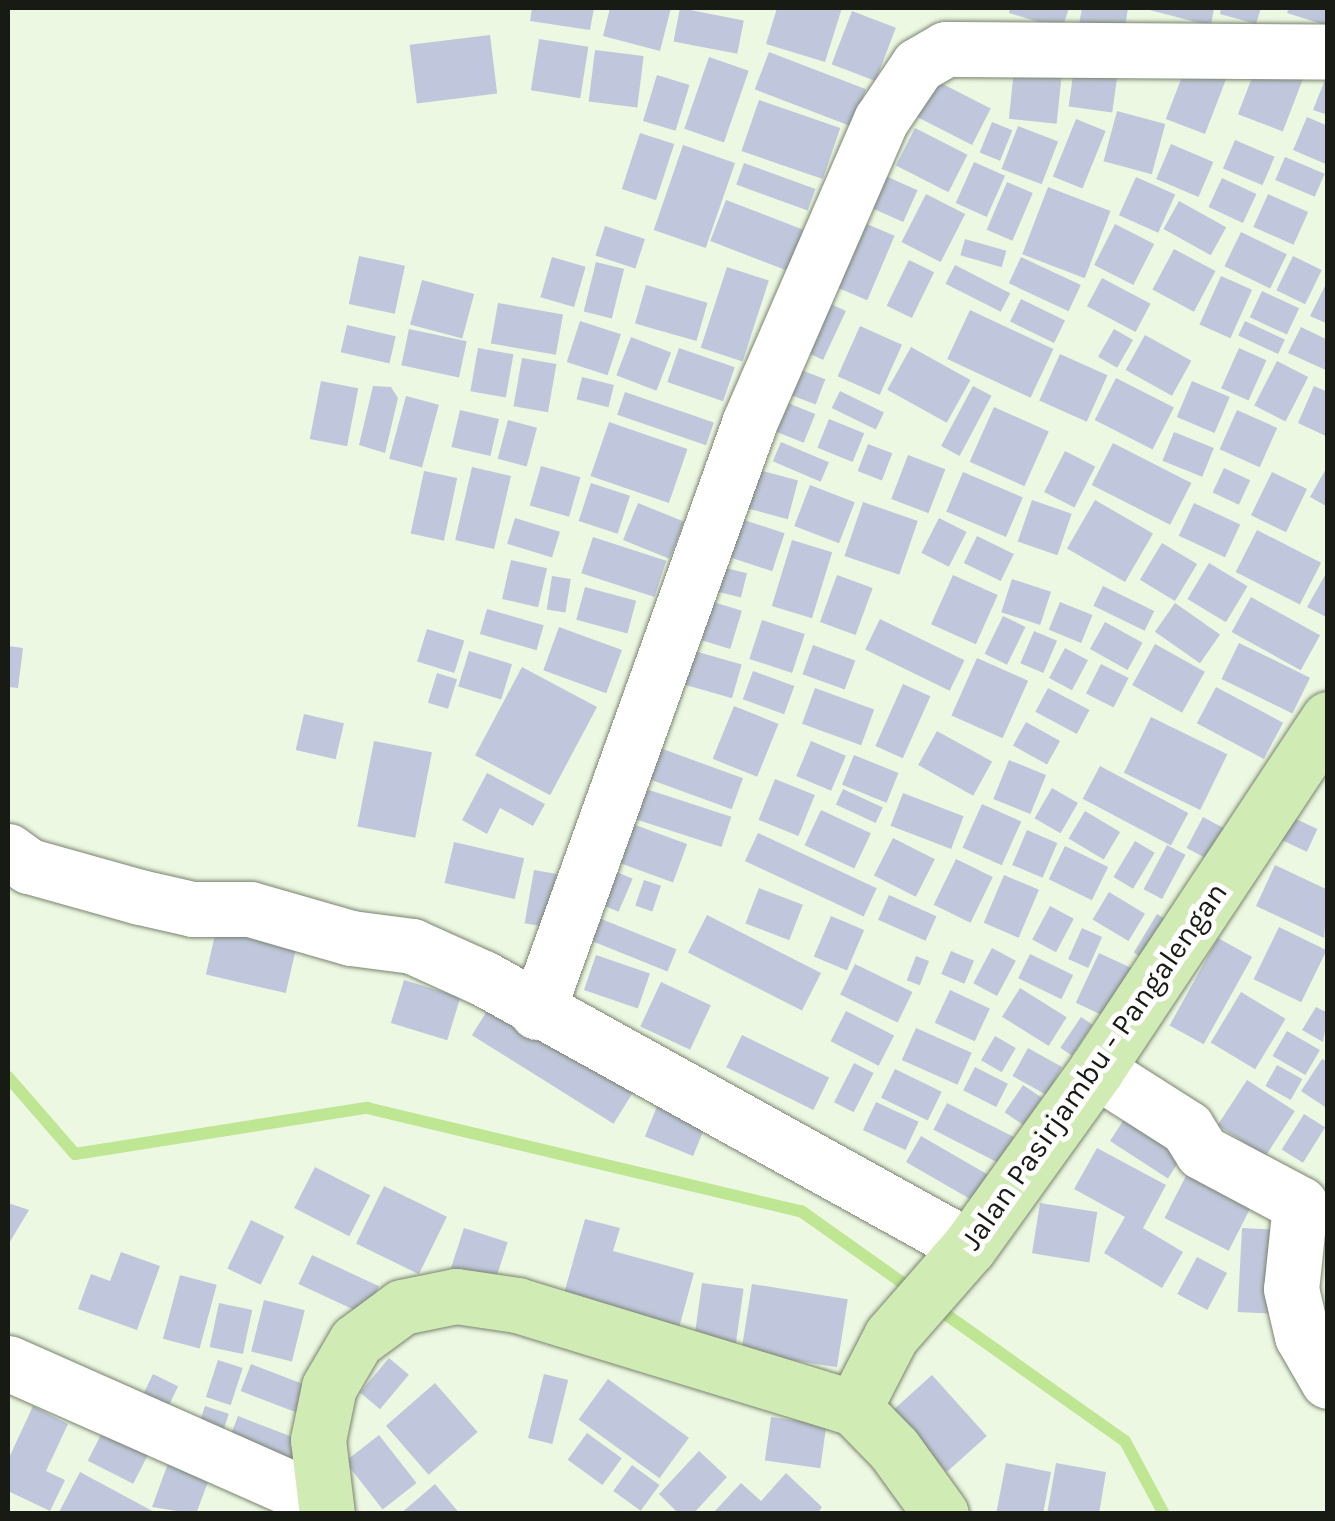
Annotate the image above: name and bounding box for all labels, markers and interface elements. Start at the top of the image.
street label: Jalan Pasirjambu - Pangalengan [953,875,1235,1257]

